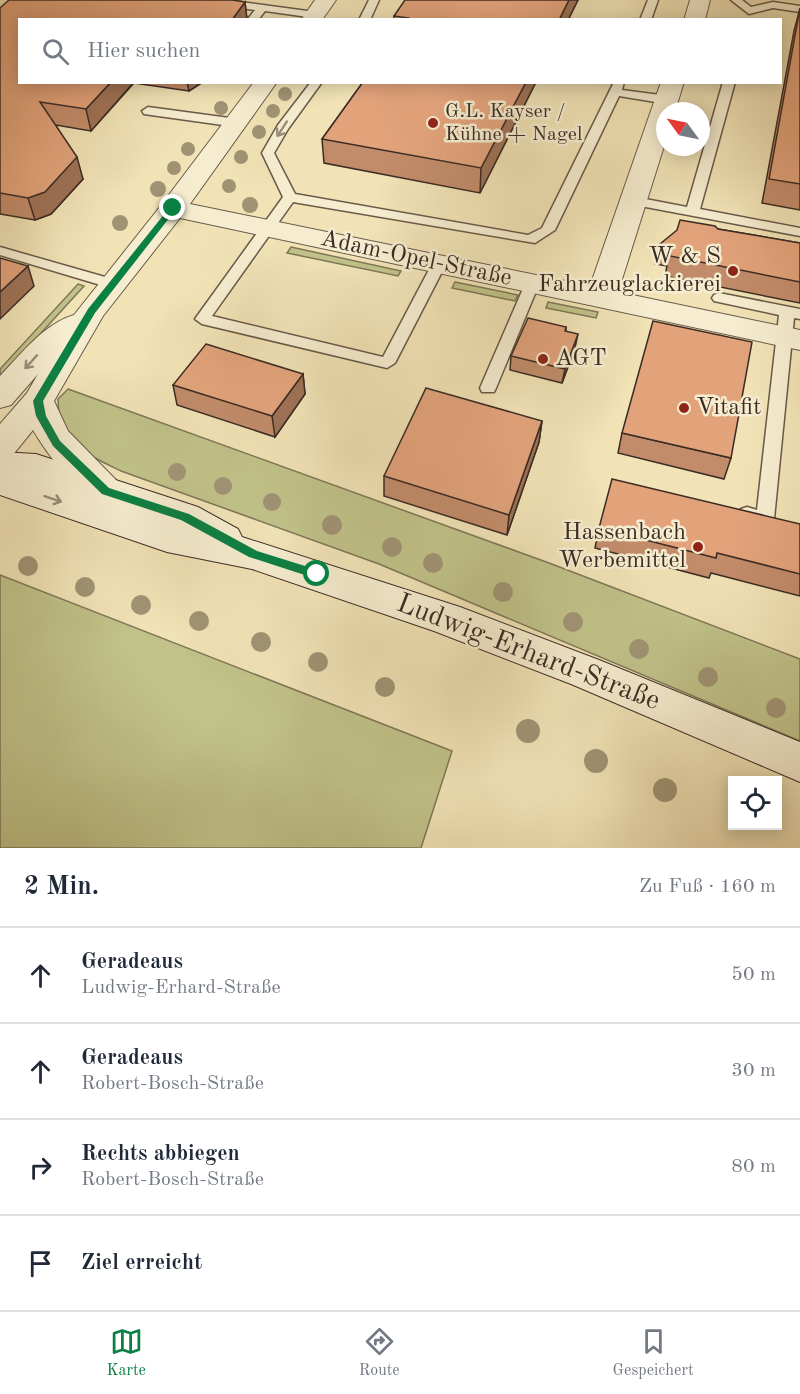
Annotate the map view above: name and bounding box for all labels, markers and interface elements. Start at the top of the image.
search box [18,18,782,84]
icon: search [39,35,72,68]
text: Hier suchen [87,40,200,62]
place label: G.L. Kayser / Kühne + Nagel [445,102,582,145]
north arrow [656,102,710,156]
marker: G.L. Kayser / Kühne + Nagel [426,116,440,130]
one-way arrow [276,120,288,137]
route end [159,194,185,220]
street label: Adam-Opel-Straße [318,227,514,291]
place label: W & S Fahrzeuglackierei [538,245,721,297]
marker: W & S Fahrzeuglackierei [726,264,740,278]
place label: AGT [555,347,607,371]
marker: AGT [536,352,550,366]
one-way arrow [24,354,38,369]
place label: Vitafit [696,396,761,420]
marker: Vitafit [677,401,691,415]
one-way arrow [43,495,62,506]
place label: Hassenbach Werbemittel [559,521,686,573]
marker: Hassenbach Werbemittel [691,540,705,554]
route start [303,560,329,586]
street label: Ludwig-Erhard-Straße [393,590,663,716]
map controls [728,776,782,830]
button: locate [728,776,782,830]
text: 2 Min. [24,874,99,900]
text: Zu Fuß · 160 m [639,877,776,897]
text: Geradeaus [81,951,183,973]
icon: ahead [24,959,57,992]
text: 50 m [731,965,776,985]
text: Ludwig-Erhard-Straße [81,978,281,998]
text: Geradeaus [81,1047,183,1069]
icon: ahead [24,1055,57,1088]
text: 30 m [731,1061,776,1081]
text: Robert-Bosch-Straße [81,1074,264,1094]
text: Rechts abbiegen [81,1143,240,1165]
icon: right [24,1151,57,1184]
text: 80 m [731,1157,776,1177]
text: Robert-Bosch-Straße [81,1170,264,1190]
icon: arrive [24,1247,57,1280]
text: Ziel erreicht [81,1252,202,1274]
tab: Karte [106,1325,146,1381]
tab: Route [359,1325,400,1381]
tab: Gespeichert [613,1325,694,1381]

